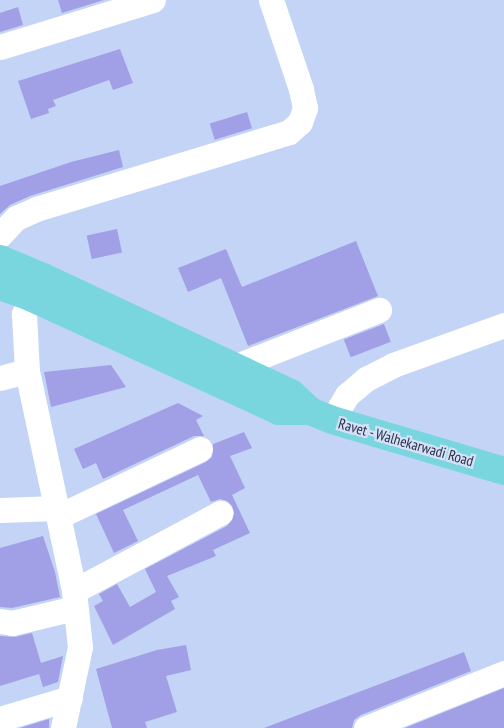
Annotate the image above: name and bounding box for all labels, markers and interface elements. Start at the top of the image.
street label: Ravet - Walhekarwadi Road [336,414,476,470]

